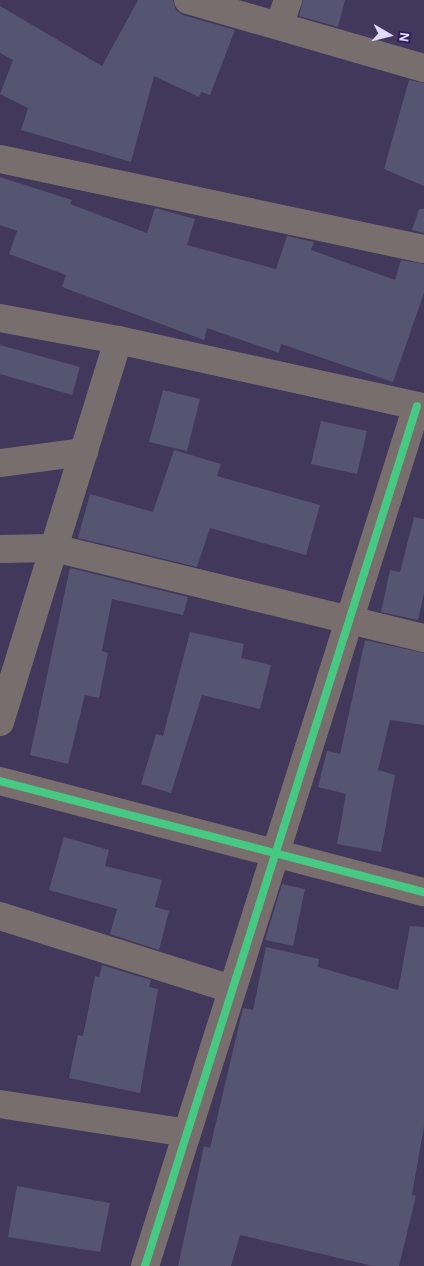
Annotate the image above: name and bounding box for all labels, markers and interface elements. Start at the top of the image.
north arrow [364,10,414,60]
text: N [396,31,411,43]

